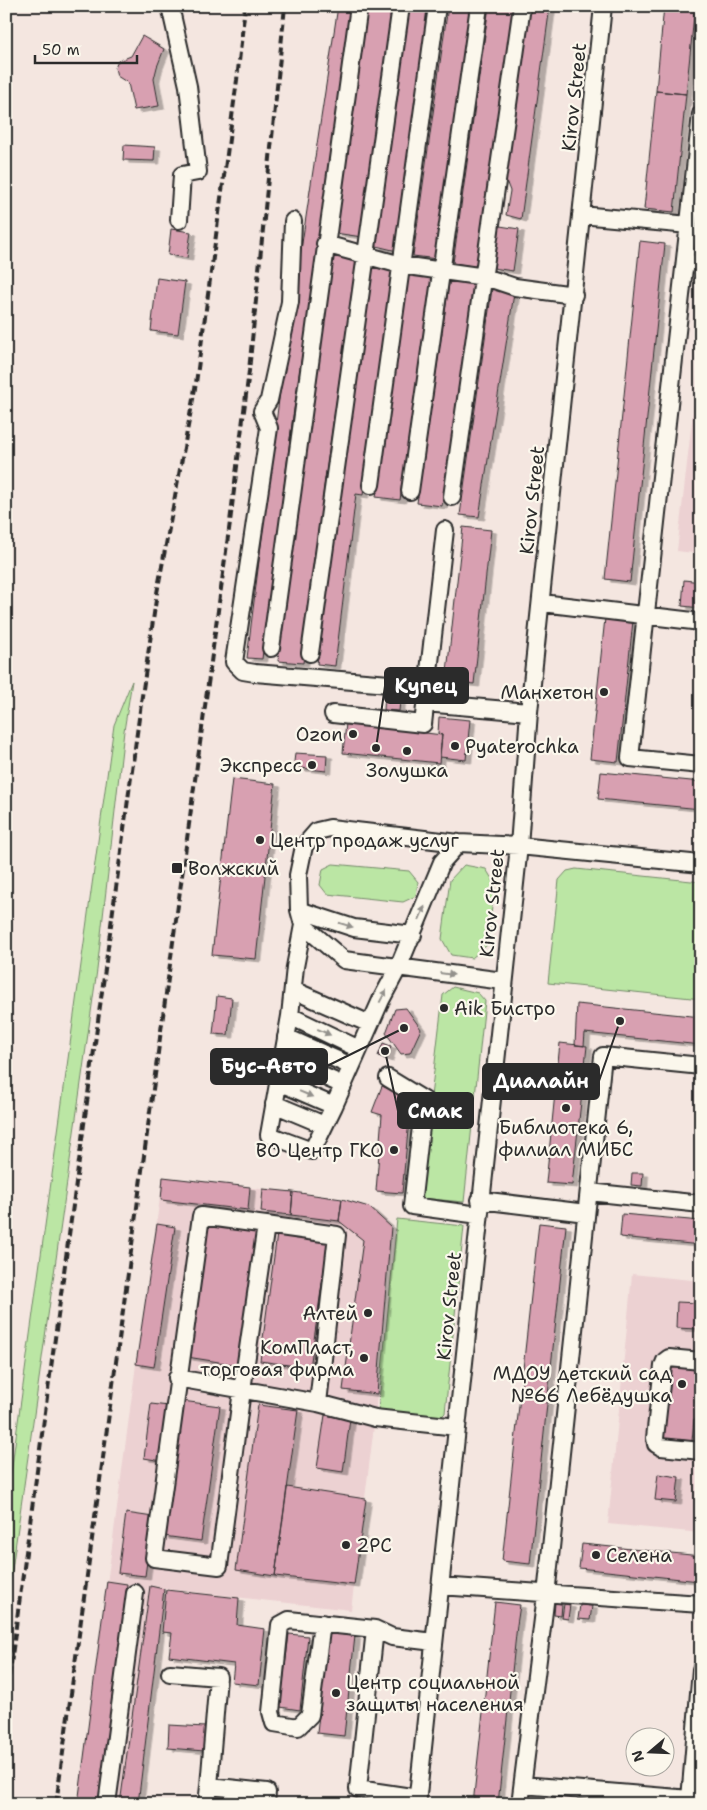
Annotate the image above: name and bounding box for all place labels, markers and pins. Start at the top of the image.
callout: Купец [385,668,468,703]
place label: Манхетон [500,680,594,705]
marker: Манхетон [598,686,610,698]
place label: Ozon [296,722,343,747]
marker: Ozon [347,728,359,740]
place label: Pyaterochka [465,734,579,759]
marker: Pyaterochka [449,740,461,752]
marker: Золушка [401,745,413,757]
place label: Экспресс [220,753,302,778]
place label: Золушка [366,758,448,783]
marker: Экспресс [306,759,318,771]
place label: Центр продаж услуг [270,828,459,853]
marker: Центр продаж услуг [254,834,266,846]
place label: Волжский [188,856,279,881]
marker: Волжский [170,861,184,875]
place label: Aik Бистро [454,996,556,1021]
marker: Aik Бистро [438,1002,450,1014]
callout: Бус-Авто [211,1049,327,1084]
callout: Диалайн [483,1064,599,1099]
callout: Смак [398,1093,473,1128]
marker: Библиотека 6, филиал МИБС [560,1102,572,1114]
place label: Библиотека 6, филиал МИБС [498,1115,634,1162]
place label: ВО Центр ГКО [256,1138,384,1163]
marker: ВО Центр ГКО [388,1144,400,1156]
place label: Алтей [302,1301,358,1326]
marker: Алтей [362,1307,374,1319]
place label: КомПласт, торговая фирма [200,1335,354,1382]
marker: КомПласт, торговая фирма [358,1352,370,1364]
place label: МДОУ детский сад №66 Лебёдушка [493,1361,672,1408]
marker: МДОУ детский сад №66 Лебёдушка [676,1378,688,1390]
place label: 2РС [356,1533,392,1558]
marker: 2РС [340,1539,352,1551]
place label: Селена [606,1543,672,1568]
marker: Селена [590,1549,602,1561]
place label: Центр социальной защиты населения [346,1670,524,1717]
marker: Центр социальной защиты населения [330,1687,342,1699]

